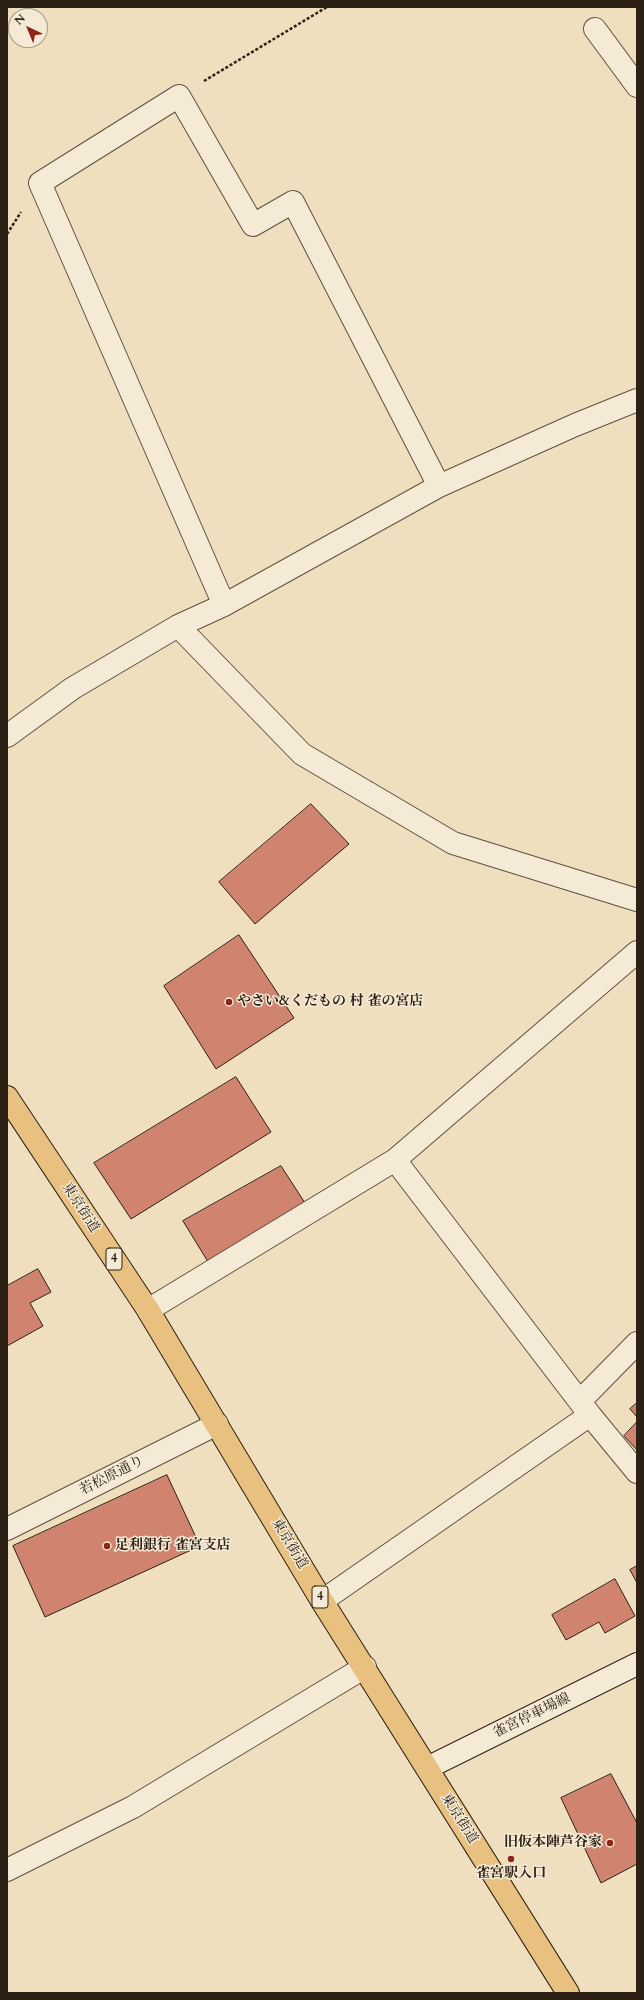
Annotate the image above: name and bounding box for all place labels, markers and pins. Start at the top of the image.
place label: やさい&くだもの 村 雀の宮店 [237,994,423,1010]
marker: やさい&くだもの 村 雀の宮店 [224,997,234,1007]
place label: 足利銀行 雀宮支店 [115,1538,231,1554]
marker: 足利銀行 雀宮支店 [102,1541,112,1551]
place label: 旧仮本陣芦谷家 [504,1835,602,1851]
marker: 旧仮本陣芦谷家 [605,1838,615,1848]
marker: 雀宮駅入口 [506,1854,516,1864]
place label: 雀宮駅入口 [476,1866,546,1882]

